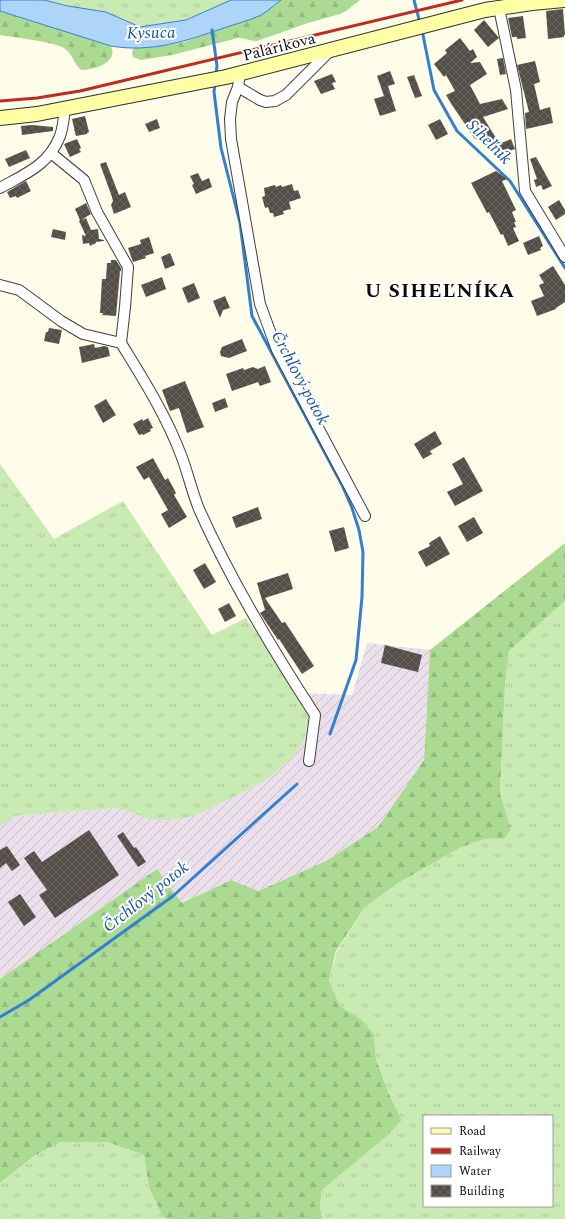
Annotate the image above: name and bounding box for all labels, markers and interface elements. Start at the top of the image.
water label: Kysuca [126,20,176,46]
street label: Palárikova [240,26,318,68]
water label: Siheľník [460,113,518,171]
district label: U SIHEĽNÍKA [365,276,515,306]
water label: Črchľový potok [264,326,336,430]
water label: Črchľový potok [97,855,195,939]
legend [423,1115,553,1207]
text: Road [459,1122,486,1141]
text: Railway [459,1142,502,1161]
text: Water [459,1162,491,1181]
text: Building [459,1182,505,1201]

